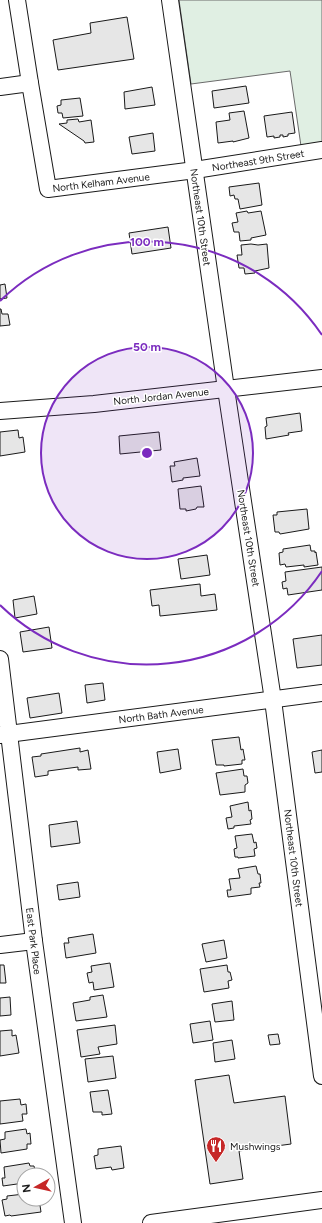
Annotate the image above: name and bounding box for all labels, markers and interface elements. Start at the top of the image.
street label: Northeast 9th Street [211,147,305,174]
street label: Northeast 10th Street [187,168,214,267]
street label: North Kelham Avenue [52,170,151,195]
text: 100 m [130,235,164,249]
text: 50 m [133,340,161,354]
street label: North Jordan Avenue [113,385,210,408]
centre of rings [140,446,154,460]
street label: Northeast 10th Street [234,489,263,588]
street label: North Bath Avenue [118,703,205,726]
street label: Northeast 10th Street [281,809,306,908]
street label: East Park Place [23,907,44,976]
restaurant icon: Mushwings [205,1135,227,1163]
place label: Mushwings [230,1140,281,1153]
north arrow [16,1167,56,1207]
text: N [20,1183,34,1193]

